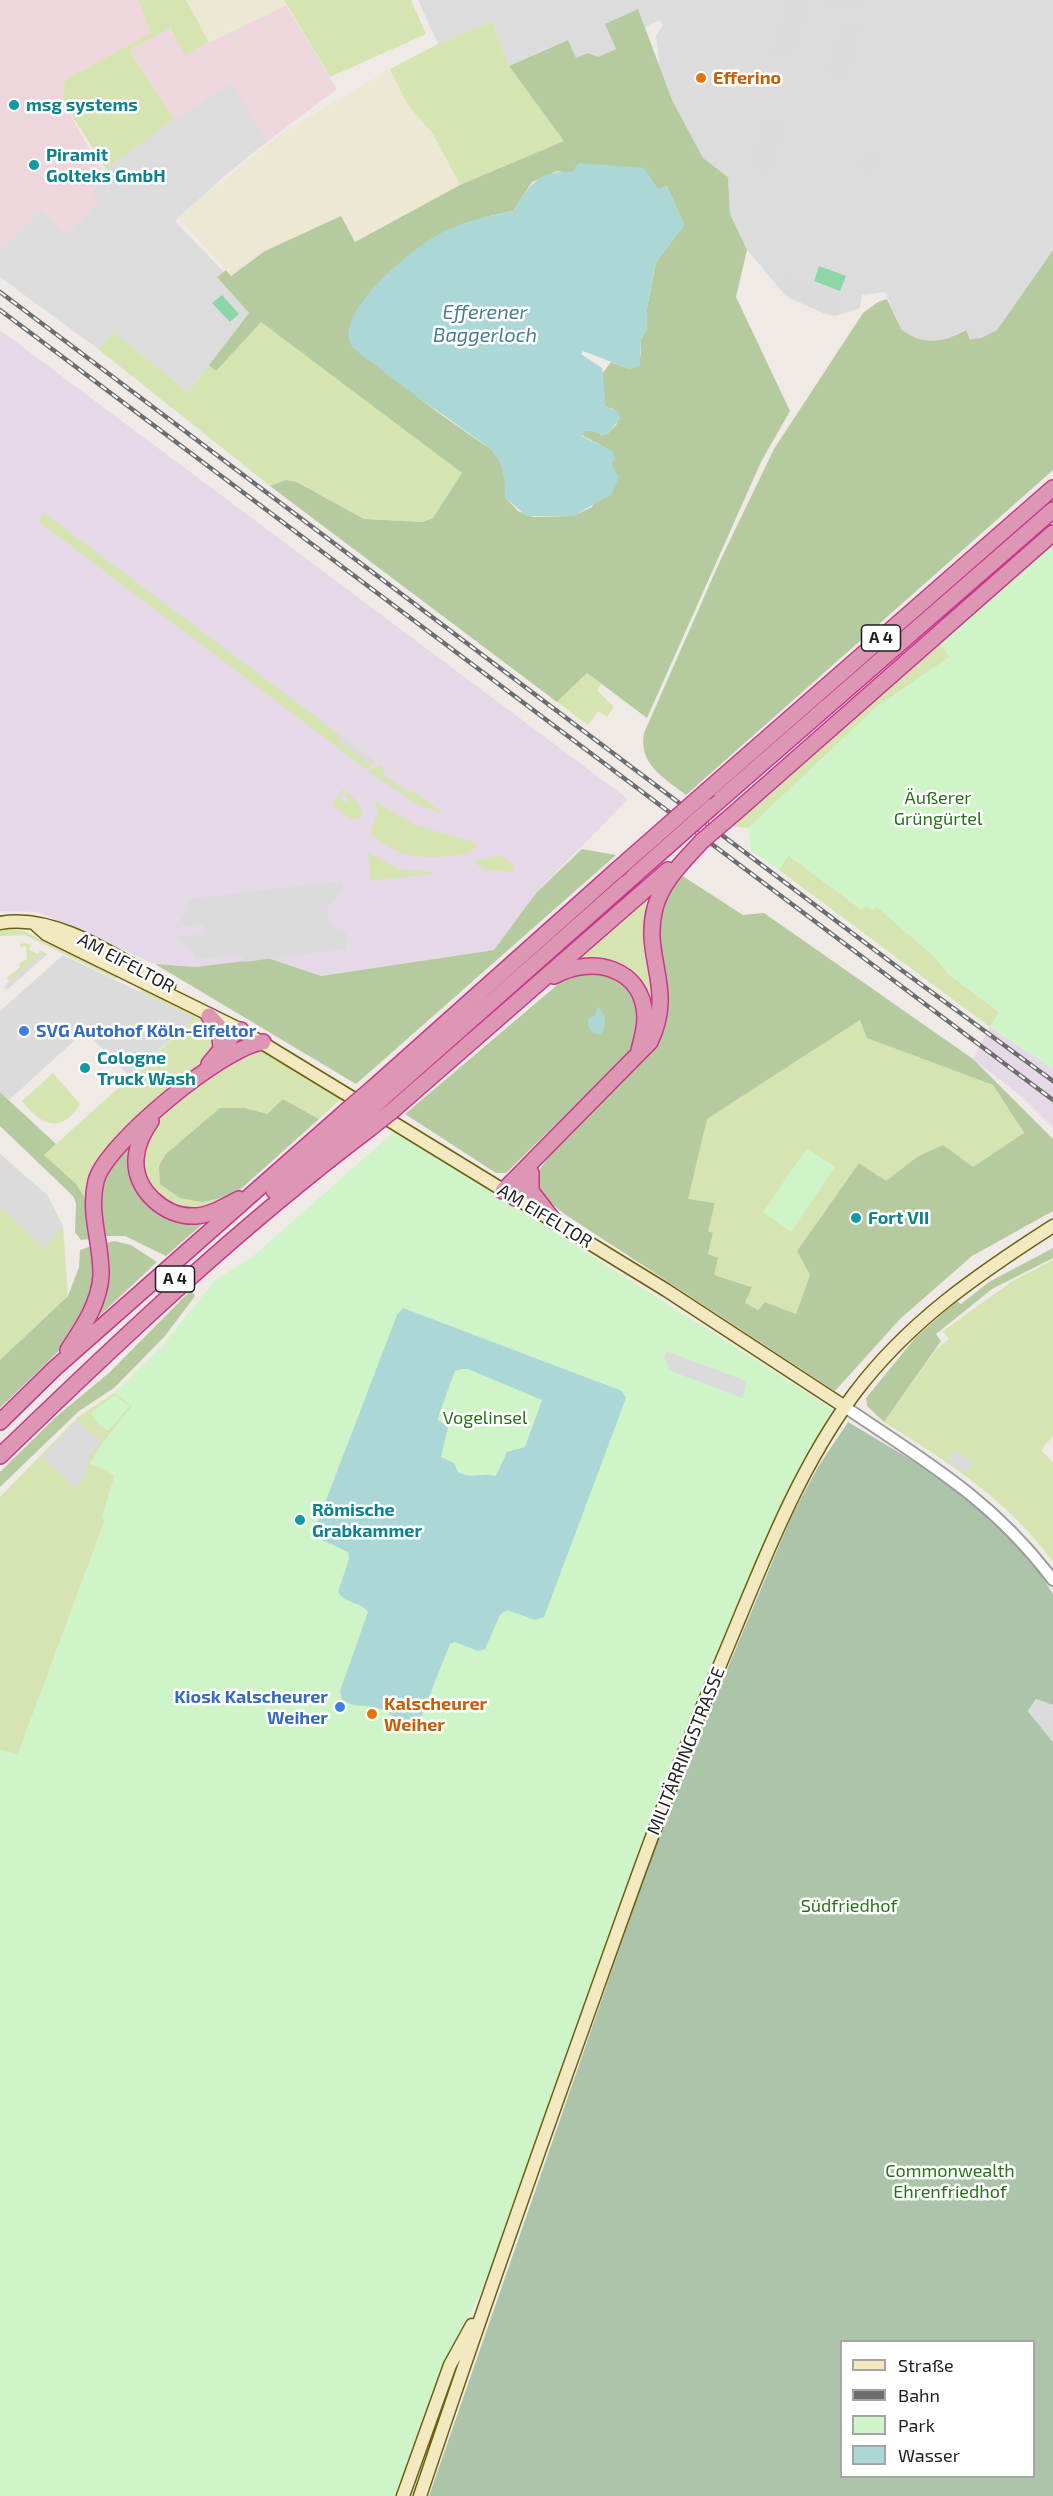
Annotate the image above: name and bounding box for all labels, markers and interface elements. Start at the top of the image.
place label: Efferino [713,67,781,89]
marker: Efferino [694,71,708,85]
place label: msg systems [26,94,138,116]
marker: msg systems [7,98,21,112]
place label: Piramit Golteks GmbH [46,144,166,186]
marker: Piramit Golteks GmbH [27,158,41,172]
water label: Efferener Baggerloch [433,300,537,347]
road number: A 4 [862,625,900,651]
park label: Äußerer Grüngürtel [894,787,982,830]
street label: AM EIFELTOR [74,929,178,997]
place label: SVG Autohof Köln-Eifeltor [36,1020,256,1042]
marker: SVG Autohof Köln-Eifeltor [17,1024,31,1038]
place label: Cologne Truck Wash [97,1047,196,1090]
marker: Cologne Truck Wash [78,1061,92,1075]
street label: AM EIFELTOR [494,1179,596,1253]
place label: Fort VII [868,1207,929,1229]
marker: Fort VII [849,1211,863,1225]
road number: A 4 [156,1266,195,1292]
park label: Vogelinsel [443,1407,527,1429]
place label: Römische Grabkammer [312,1499,422,1541]
marker: Römische Grabkammer [293,1513,307,1527]
street label: MILITÄRRINGSTRASSE [642,1664,730,1838]
place label: Kiosk Kalscheurer Weiher [174,1686,328,1728]
place label: Kalscheurer Weiher [384,1693,487,1736]
marker: Kiosk Kalscheurer Weiher [333,1700,347,1714]
marker: Kalscheurer Weiher [365,1707,379,1721]
park label: Südfriedhof [801,1895,897,1917]
park label: Commonwealth Ehrenfriedhof [885,2160,1015,2202]
legend [840,2340,1035,2478]
text: Straße [898,2354,954,2376]
text: Bahn [898,2384,940,2406]
text: Park [898,2414,935,2436]
text: Wasser [898,2444,960,2466]

